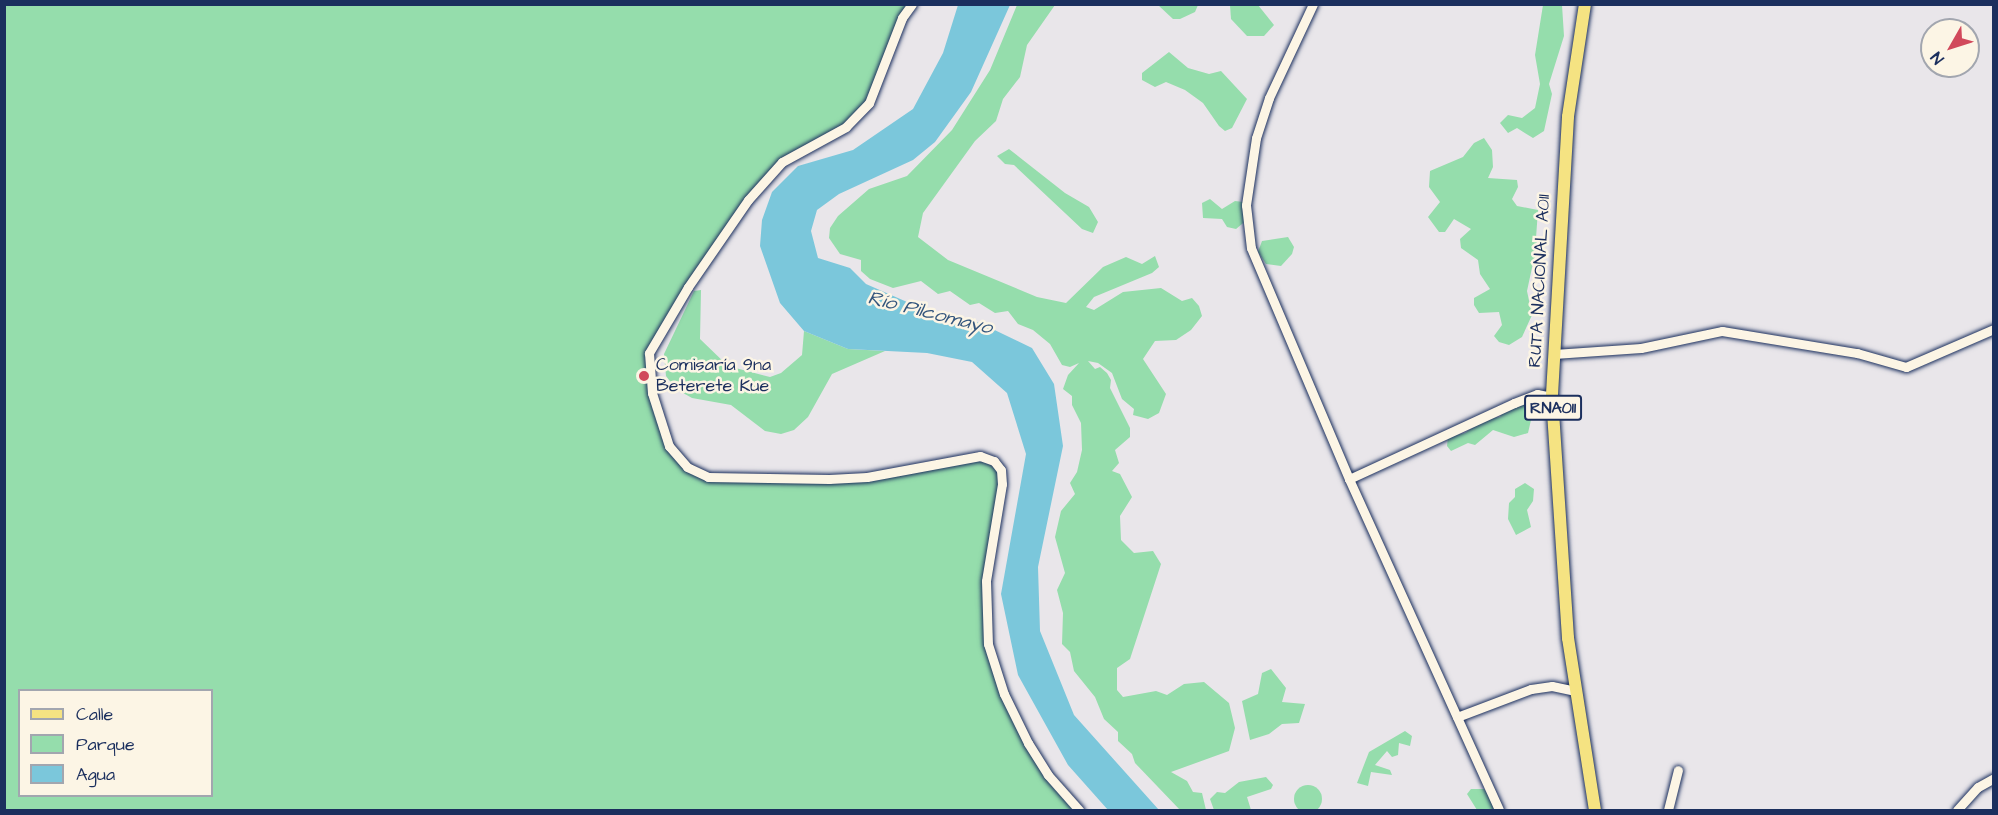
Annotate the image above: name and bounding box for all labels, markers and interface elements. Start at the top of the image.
north arrow [1920,18,1980,78]
text: N [1926,47,1949,69]
street label: RUTA NACIONAL A011 [1525,194,1555,368]
water label: Río Pilcomayo [865,286,995,340]
place label: Comisaría 9na Beterete Kue [656,355,771,398]
marker: Comisaría 9na Beterete Kue [637,369,651,383]
road number: RNA011 [1523,395,1583,421]
legend [18,689,213,797]
text: Calle [76,702,113,727]
text: Parque [76,732,135,757]
text: Agua [76,762,115,787]

